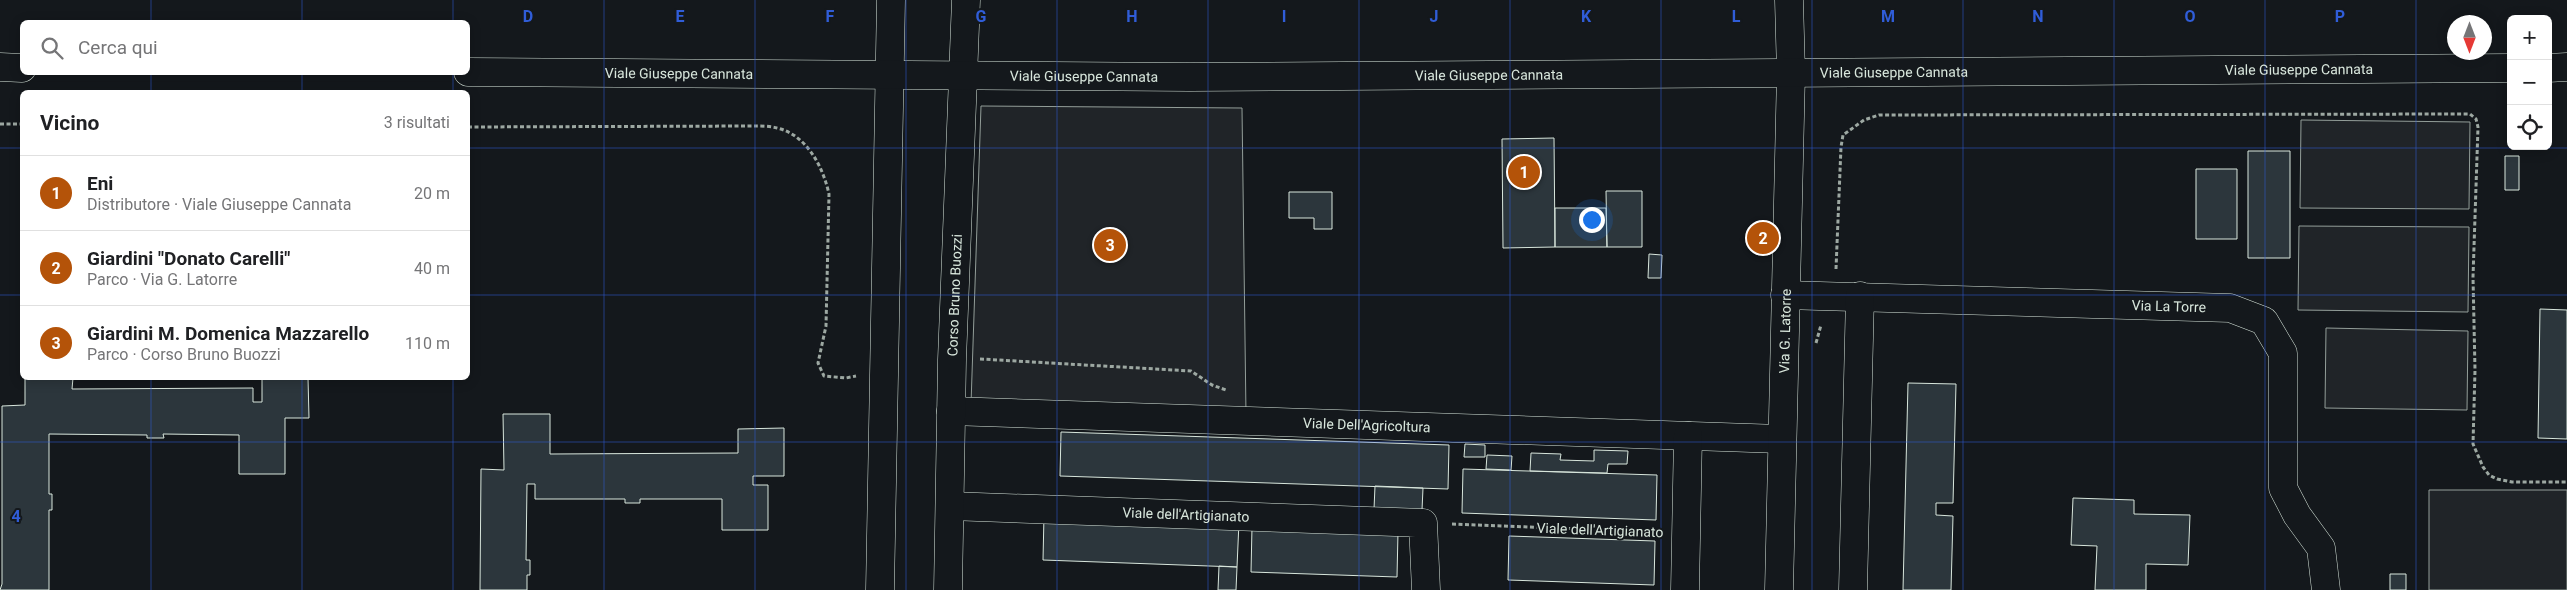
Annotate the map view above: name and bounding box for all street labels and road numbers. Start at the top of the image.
street label: Viale Giuseppe Cannata [2225,61,2373,78]
street label: Viale Giuseppe Cannata [1820,64,1968,81]
street label: Viale Giuseppe Cannata [605,65,753,82]
street label: Viale Giuseppe Cannata [1415,66,1563,83]
street label: Viale Giuseppe Cannata [1010,68,1158,85]
street label: Corso Bruno Buozzi [944,234,965,357]
street label: Via G. Latorre [1776,289,1794,374]
street label: Via La Torre [2131,297,2206,315]
street label: Viale Dell'Agricoltura [1303,415,1431,435]
street label: Viale dell'Artigianato [1122,504,1250,525]
street label: Viale dell'Artigianato [1536,520,1664,540]

